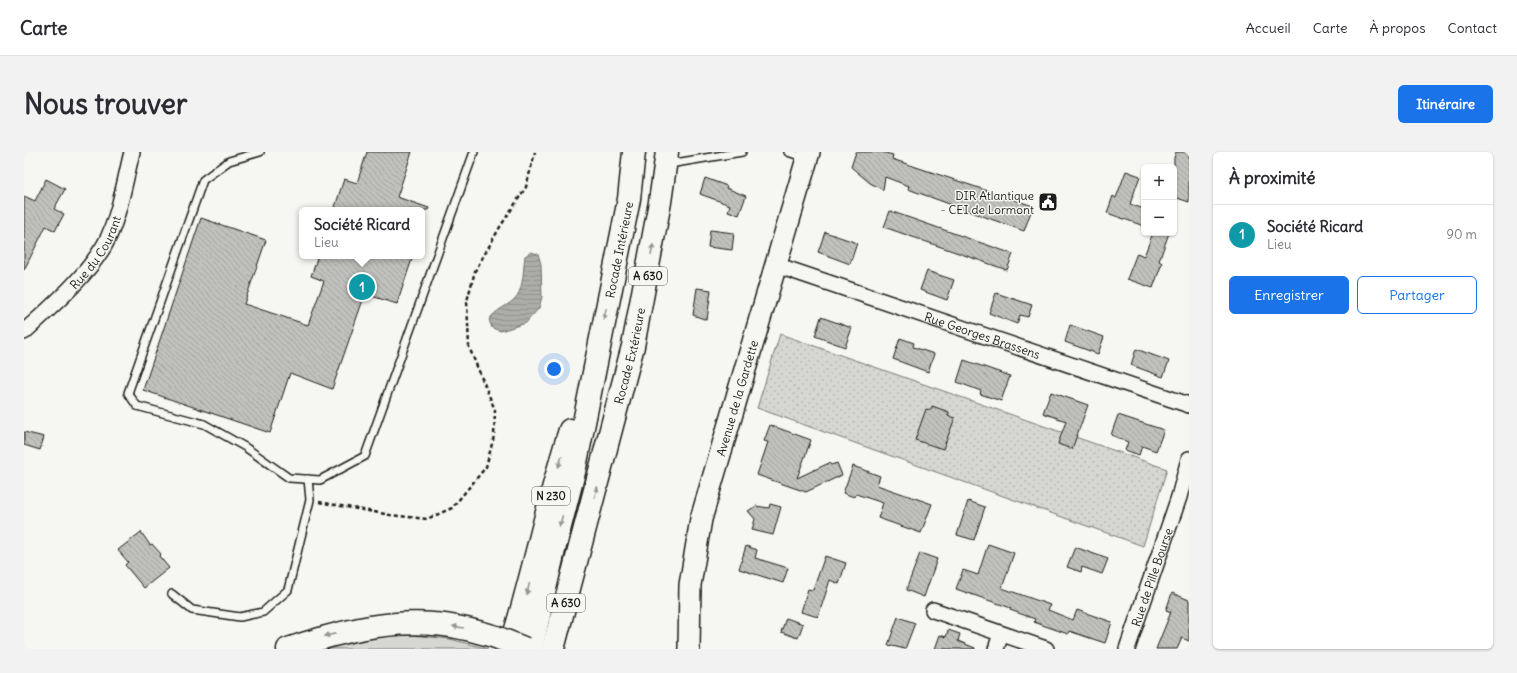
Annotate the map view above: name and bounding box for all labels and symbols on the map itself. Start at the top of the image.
place label: DIR Atlantique - CEI de Lormont [941,188,1034,217]
public building icon: DIR Atlantique - CEI de Lormont [1037,191,1059,213]
street label: Rocade Intérieure [602,200,636,299]
street label: Rue du Courant [66,214,123,292]
one-way arrow [649,244,655,256]
road number: A 630 [629,267,667,285]
pin: 1 [349,272,375,302]
street label: Rocade Extérieure [610,306,648,406]
one-way arrow [602,308,608,321]
street label: Rue Georges Brassens [923,308,1042,362]
street label: Avenue de la Gardette [712,338,761,458]
your location [544,359,564,379]
one-way arrow [557,457,563,469]
one-way arrow [593,485,599,497]
road number: N 230 [532,487,570,505]
one-way arrow [558,514,564,527]
street label: Rue de Pille Bourse [1128,526,1175,628]
one-way arrow [525,583,531,595]
road number: A 630 [547,594,585,612]
one-way arrow [452,624,464,630]
one-way arrow [324,633,336,639]

